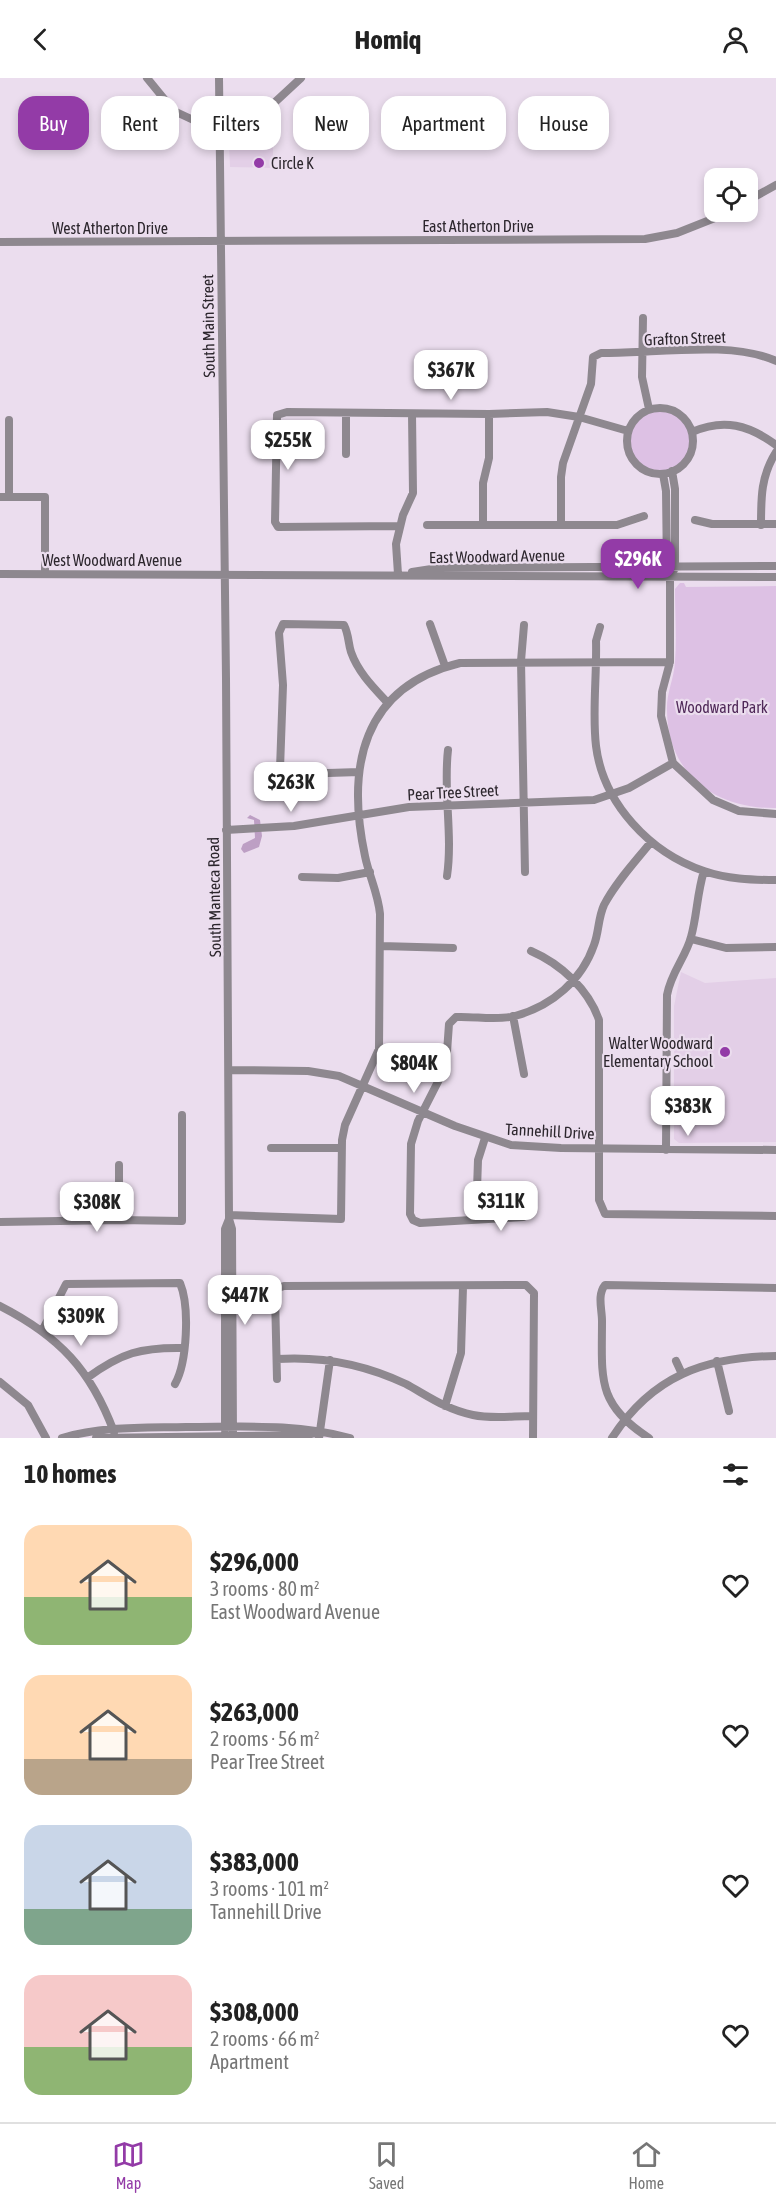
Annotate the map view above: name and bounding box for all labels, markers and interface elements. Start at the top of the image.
icon: back [24,23,57,56]
icon: person [719,23,752,56]
text: Homiq [355,24,421,55]
chip: Buy [18,96,89,150]
chip: Rent [101,96,179,150]
chip: Filters [191,96,281,150]
chip: New [293,96,369,150]
chip: Apartment [381,96,506,150]
chip: House [518,96,609,150]
place label: Circle K [271,154,314,172]
marker: Circle K [252,156,266,170]
map controls [704,168,758,222]
button: locate [704,168,758,222]
street label: East Atherton Drive [422,217,534,235]
street label: West Atherton Drive [52,219,168,237]
street label: South Main Street [198,274,218,378]
street label: Grafton Street [644,328,727,348]
pin: $367K [409,350,493,401]
text: $367K [428,358,474,381]
pin: $255K [246,420,330,471]
text: $255K [265,428,311,451]
pin: $296K [596,539,680,590]
street label: East Woodward Avenue [429,546,565,566]
text: $296K [615,547,661,570]
street label: West Woodward Avenue [42,551,182,569]
park label: Woodward Park [676,698,768,716]
pin: $263K [249,762,333,813]
text: $263K [268,770,314,793]
street label: Pear Tree Street [407,781,500,803]
street label: South Manteca Road [204,837,224,957]
place label: Walter Woodward Elementary School [603,1034,714,1071]
pin: $804K [372,1043,456,1094]
marker: Walter Woodward Elementary School [718,1045,732,1059]
text: $804K [391,1051,437,1074]
pin: $383K [646,1086,730,1137]
text: $383K [665,1094,711,1117]
street label: Tannehill Drive [505,1120,595,1142]
pin: $311K [459,1181,543,1232]
pin: $308K [55,1182,139,1233]
text: $311K [478,1189,524,1212]
text: $308K [74,1190,120,1213]
pin: $447K [203,1275,287,1326]
text: $447K [222,1283,268,1306]
pin: $309K [39,1296,123,1347]
text: $309K [58,1304,104,1327]
icon: filters [719,1458,752,1491]
text: 10 homes [24,1459,117,1489]
text: $296,000 [210,1547,299,1577]
icon: home [72,1549,144,1621]
icon: heart [719,1569,752,1602]
text: 3 rooms · 80 m² [210,1577,320,1600]
text: East Woodward Avenue [210,1600,380,1623]
text: $263,000 [210,1697,299,1727]
icon: home [72,1699,144,1771]
icon: heart [719,1719,752,1752]
text: 2 rooms · 56 m² [210,1727,320,1750]
text: Pear Tree Street [210,1750,325,1773]
text: $383,000 [210,1847,299,1877]
icon: home [72,1849,144,1921]
icon: heart [719,1869,752,1902]
text: 3 rooms · 101 m² [210,1877,329,1900]
text: Tannehill Drive [210,1900,322,1923]
text: $308,000 [210,1997,299,2027]
icon: home [72,1999,144,2071]
icon: heart [719,2019,752,2052]
text: 2 rooms · 66 m² [210,2027,320,2050]
text: Apartment [210,2050,289,2073]
tab: Map [112,2138,145,2192]
tab: Saved [369,2138,404,2192]
tab: Home [628,2138,664,2192]

